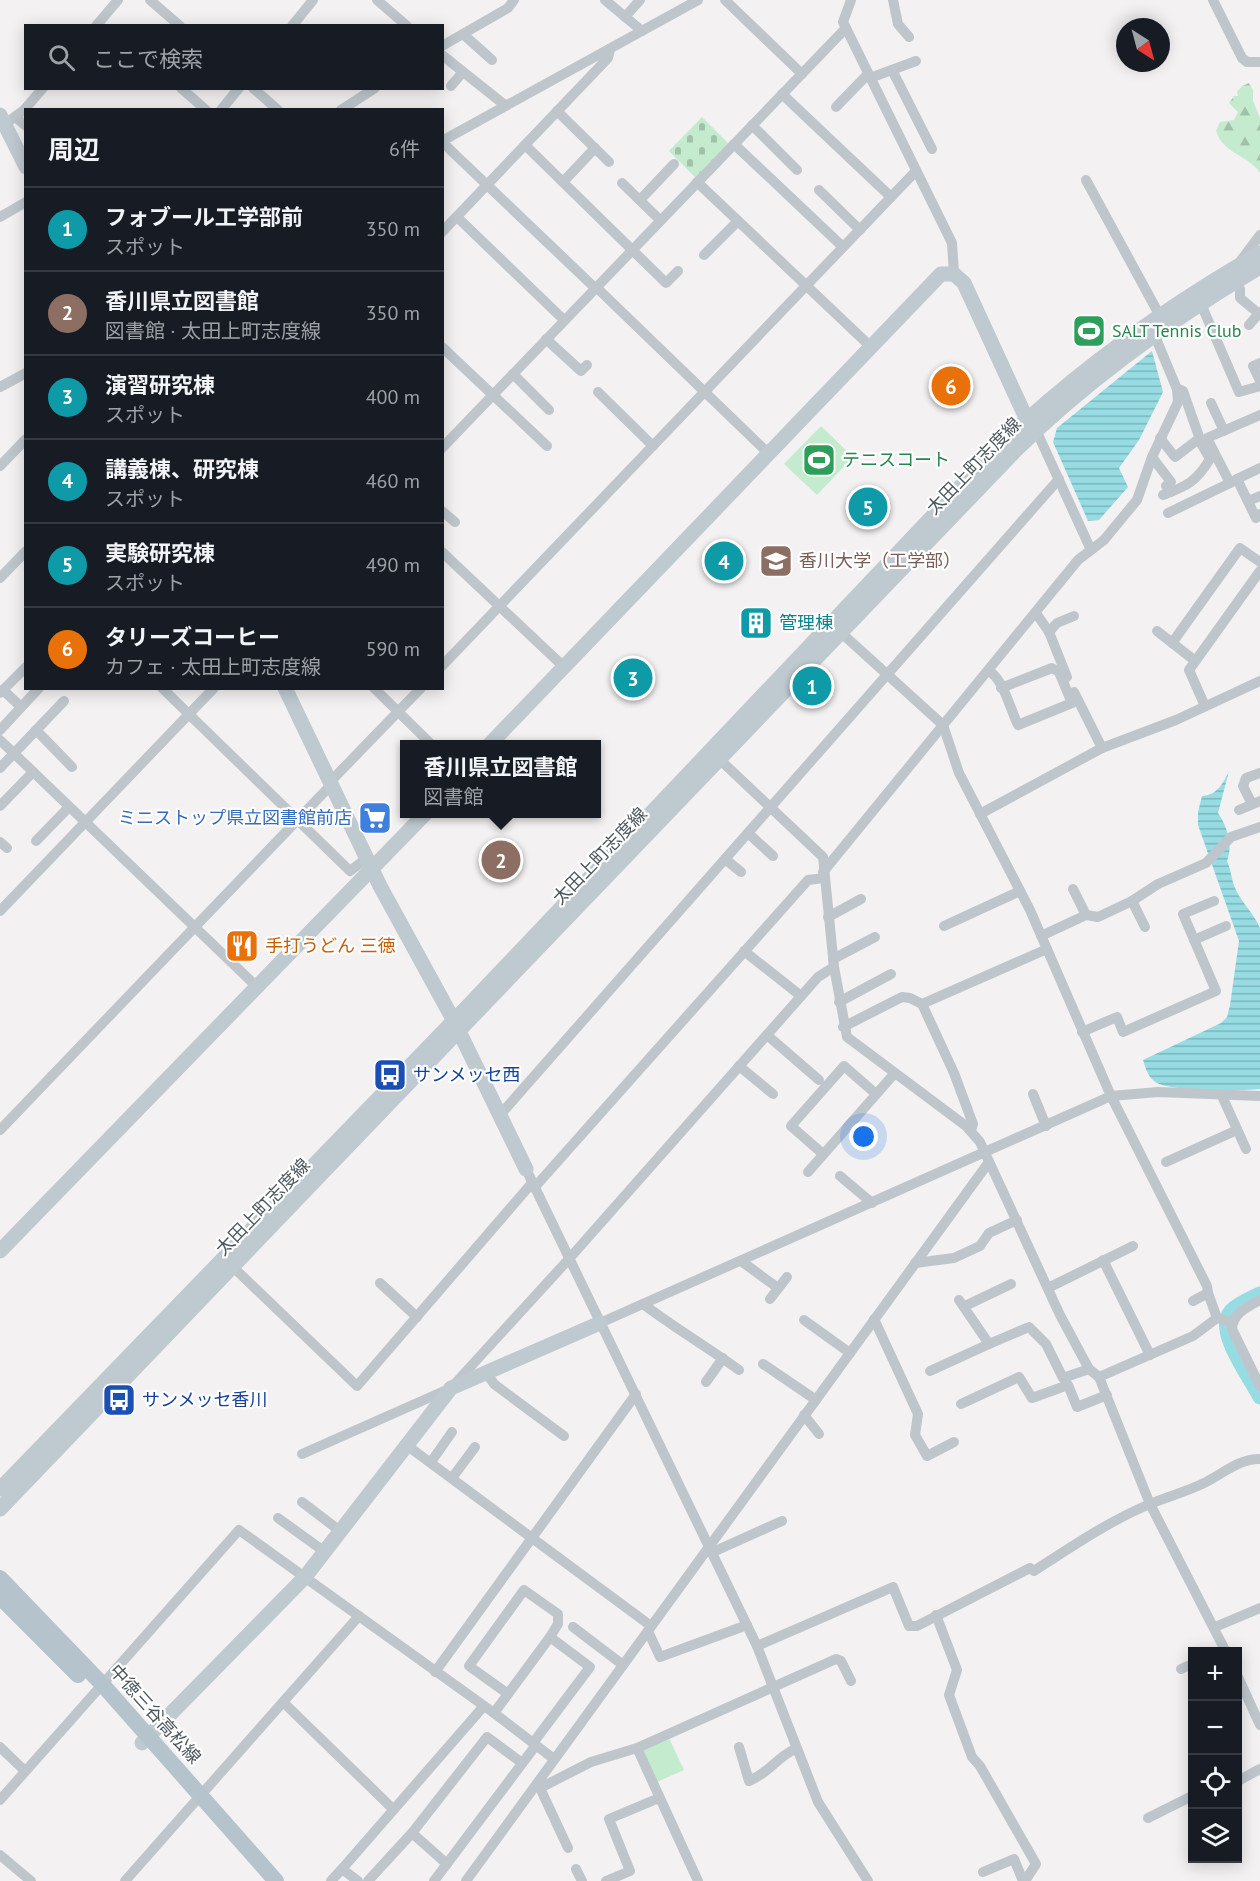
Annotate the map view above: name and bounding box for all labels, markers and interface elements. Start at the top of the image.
north arrow [1116,18,1170,72]
search box [24,24,444,90]
icon: search [45,41,78,74]
text: ここで検索 [93,45,203,73]
text: 周辺 [48,133,100,166]
text: 6件 [389,136,420,162]
text: フォブール工学部前 [105,203,303,231]
text: 1 [62,216,73,242]
text: 350 m [366,216,420,242]
text: スポット [105,234,185,260]
text: 香川県立図書館 [105,287,259,315]
text: 2 [62,300,73,326]
text: 350 m [366,300,420,326]
sports icon: SALT Tennis Club [1071,313,1107,349]
text: 図書館 · 太田上町志度線 [105,318,321,344]
place label: SALT Tennis Club [1112,319,1241,342]
pin: 6 [932,364,970,408]
text: 演習研究棟 [105,371,215,399]
text: 3 [62,384,73,410]
text: 400 m [366,384,420,410]
text: スポット [105,402,185,428]
street label: 太田上町志度線 [922,412,1026,519]
sports icon: テニスコート [801,442,837,478]
place label: テニスコート [842,448,950,471]
text: 講義棟、研究棟 [105,455,259,483]
text: 4 [62,468,73,494]
text: 460 m [366,468,420,494]
pin: 5 [848,484,888,530]
text: スポット [105,486,185,512]
pin: 4 [704,538,744,584]
text: 実験研究棟 [105,539,215,567]
school or university icon: 香川大学（工学部） [758,543,794,579]
place label: 香川大学（工学部） [799,549,961,572]
text: 5 [62,552,73,578]
text: 490 m [366,552,420,578]
text: スポット [105,570,185,596]
building icon: 管理棟 [738,605,774,641]
place label: 管理棟 [779,611,833,634]
text: タリーズコーヒー [105,623,280,651]
text: 6 [62,636,73,662]
text: 590 m [366,636,420,662]
text: カフェ · 太田上町志度線 [105,654,321,680]
pin: 3 [614,656,652,700]
pin: 1 [792,664,832,708]
popup [400,740,601,818]
text: 香川県立図書館 [423,753,578,781]
text: 図書館 [423,784,483,810]
supermarket icon: ミニストップ県立図書館前店 [357,800,393,836]
street label: 太田上町志度線 [548,802,652,909]
place label: ミニストップ県立図書館前店 [118,806,352,829]
pin: 2 [482,838,520,882]
restaurant icon: 手打うどん 三徳 [224,928,260,964]
place label: 手打うどん 三徳 [265,934,396,957]
bus stop icon: サンメッセ西 [372,1057,408,1093]
place label: サンメッセ西 [413,1063,520,1086]
your location [849,1122,878,1151]
street label: 太田上町志度線 [211,1153,315,1260]
bus stop icon: サンメッセ香川 [101,1382,137,1418]
place label: サンメッセ香川 [142,1388,267,1411]
map controls [1188,1647,1242,1863]
button: + [1188,1647,1242,1701]
street label: 中徳三谷高松線 [105,1659,206,1768]
button: − [1188,1701,1242,1755]
button: locate [1188,1755,1242,1809]
button: layers [1188,1809,1242,1863]

